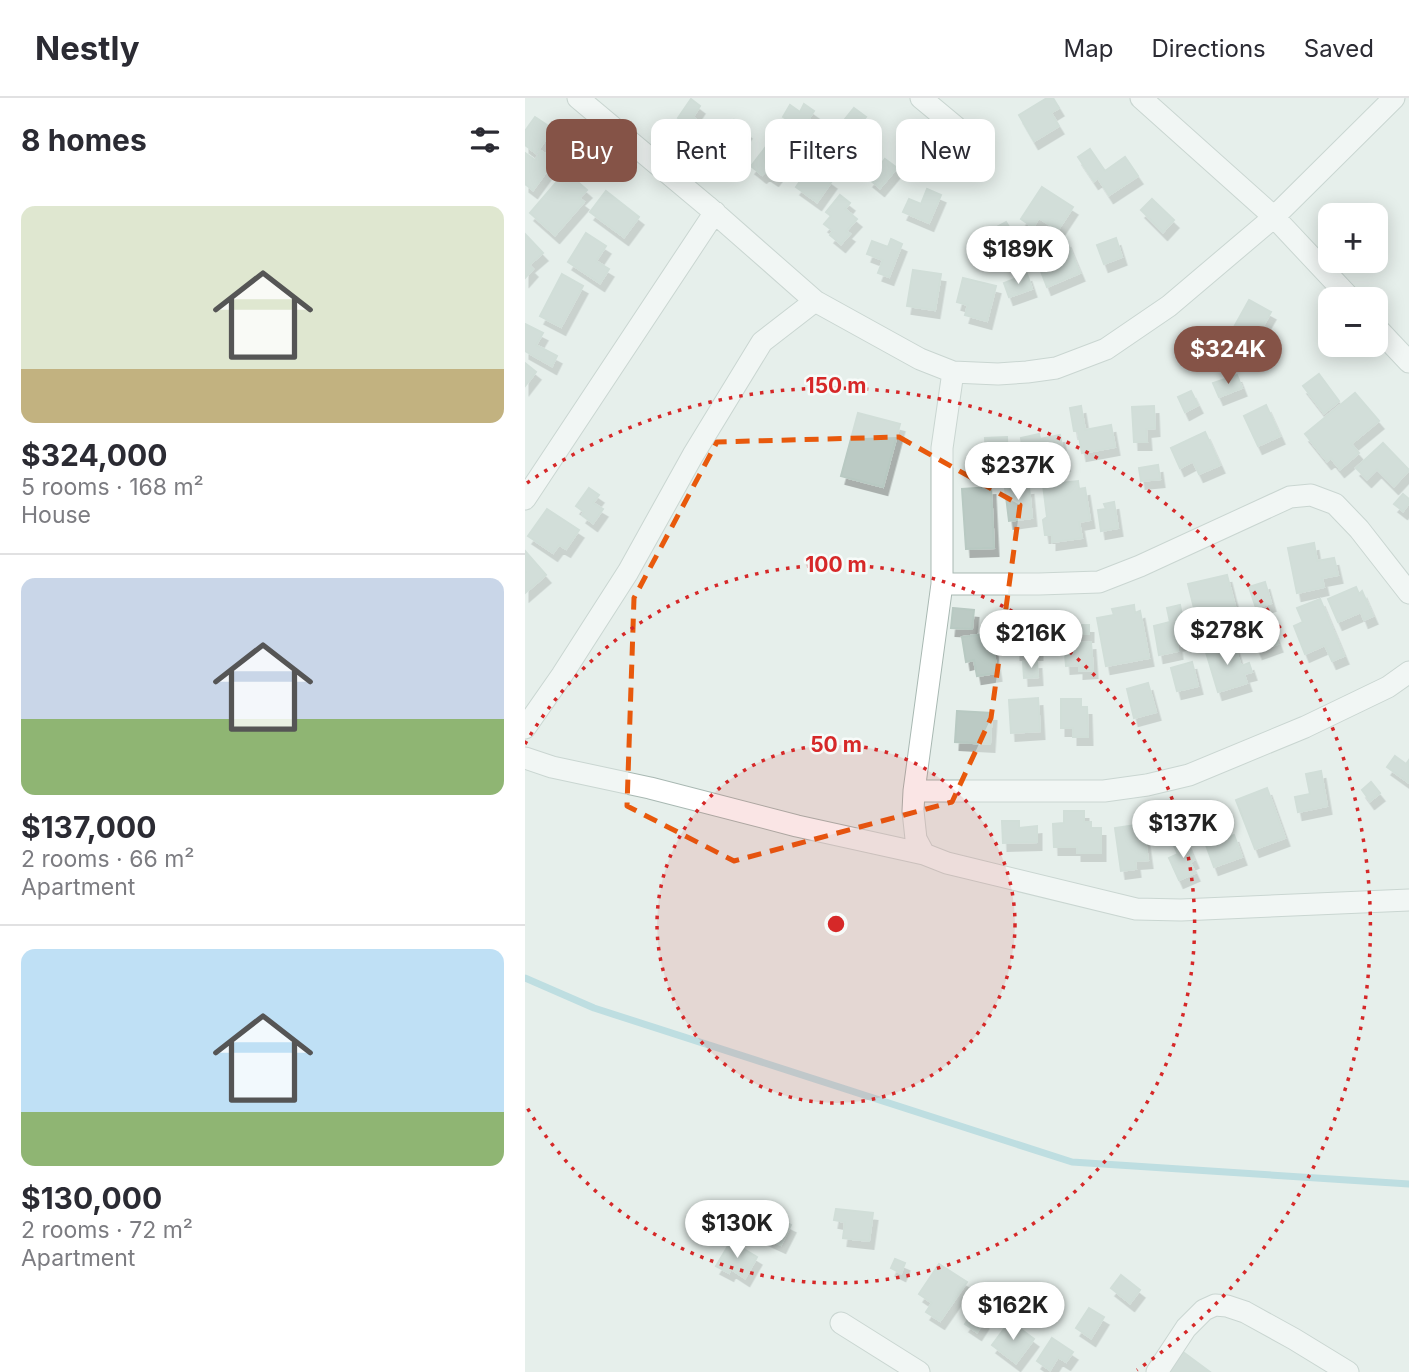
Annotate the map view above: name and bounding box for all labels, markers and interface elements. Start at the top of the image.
text: Nestly [35,28,140,68]
text: Map [1064,34,1113,63]
text: Directions [1151,34,1266,63]
text: Saved [1304,34,1374,63]
chip: Buy [546,119,637,182]
chip: Rent [651,119,751,182]
chip: Filters [765,119,882,182]
chip: New [896,119,995,182]
icon: filters [466,121,504,159]
text: 8 homes [21,122,147,158]
map controls [1318,203,1388,357]
button: + [1318,203,1388,273]
pin: $189K [969,226,1067,286]
text: $189K [982,235,1054,263]
icon: home [200,252,326,378]
button: − [1318,287,1388,357]
pin: $324K [1179,327,1277,386]
text: $324K [1190,335,1266,363]
text: 150 m [806,373,866,398]
text: $324,000 [21,437,168,473]
pin: $237K [969,442,1067,502]
text: $237K [981,451,1055,479]
text: 5 rooms · 168 m² [21,473,204,501]
text: House [21,501,91,529]
text: 100 m [805,552,867,577]
pin: $278K [1178,608,1276,667]
pin: $216K [982,610,1080,670]
text: $278K [1190,616,1264,644]
text: $216K [996,619,1066,647]
icon: home [200,624,326,750]
text: 50 m [810,732,862,757]
pin: $137K [1134,800,1232,860]
text: $137,000 [21,809,156,845]
text: $137K [1148,809,1218,837]
text: 2 rooms · 66 m² [21,845,195,873]
text: Apartment [21,873,135,901]
centre of rings [824,912,848,936]
icon: home [200,995,326,1121]
text: $130,000 [21,1180,162,1216]
pin: $130K [688,1200,786,1260]
text: $130K [701,1209,773,1237]
text: 2 rooms · 72 m² [21,1216,193,1244]
text: Apartment [21,1244,135,1272]
pin: $162K [964,1282,1062,1342]
text: $162K [978,1291,1048,1319]

